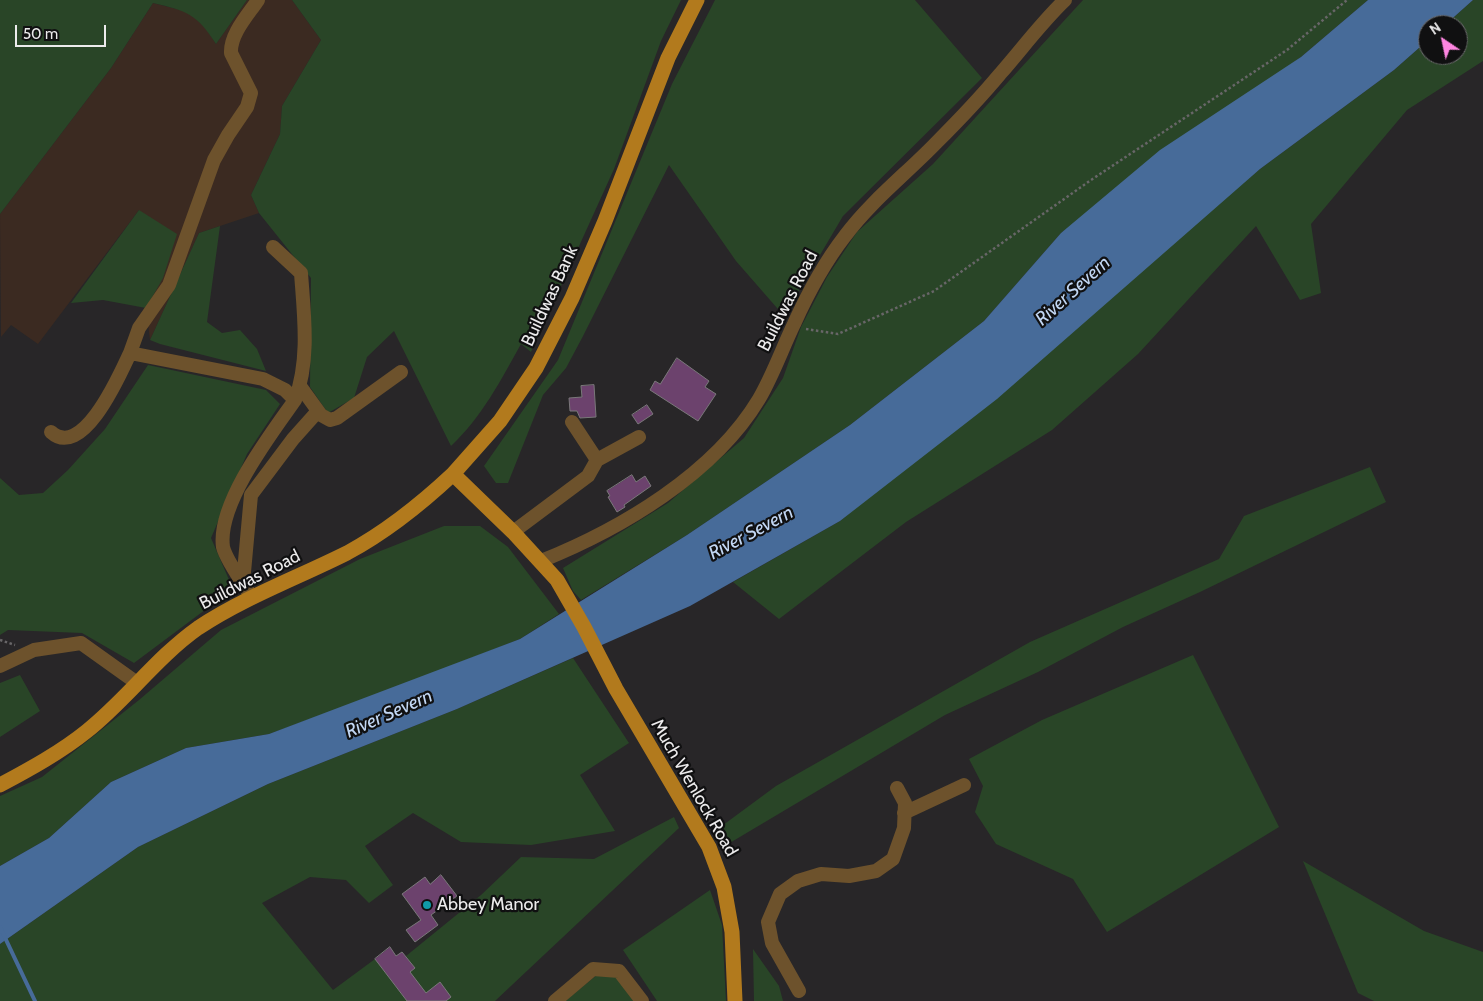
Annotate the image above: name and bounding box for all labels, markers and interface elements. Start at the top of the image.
scale bar [18,15,109,47]
north arrow [1418,15,1468,65]
text: N [1426,18,1444,39]
text: 50 m [23,25,58,43]
street label: Buildwas Bank [517,242,583,350]
street label: Buildwas Road [753,247,823,355]
water label: River Severn [1031,251,1115,331]
water label: River Severn [705,501,797,565]
street label: Buildwas Road [196,545,304,615]
water label: River Severn [342,685,436,743]
street label: Much Wenlock Road [646,716,742,860]
place label: Abbey Manor [437,894,539,916]
marker: Abbey Manor [421,899,433,911]

